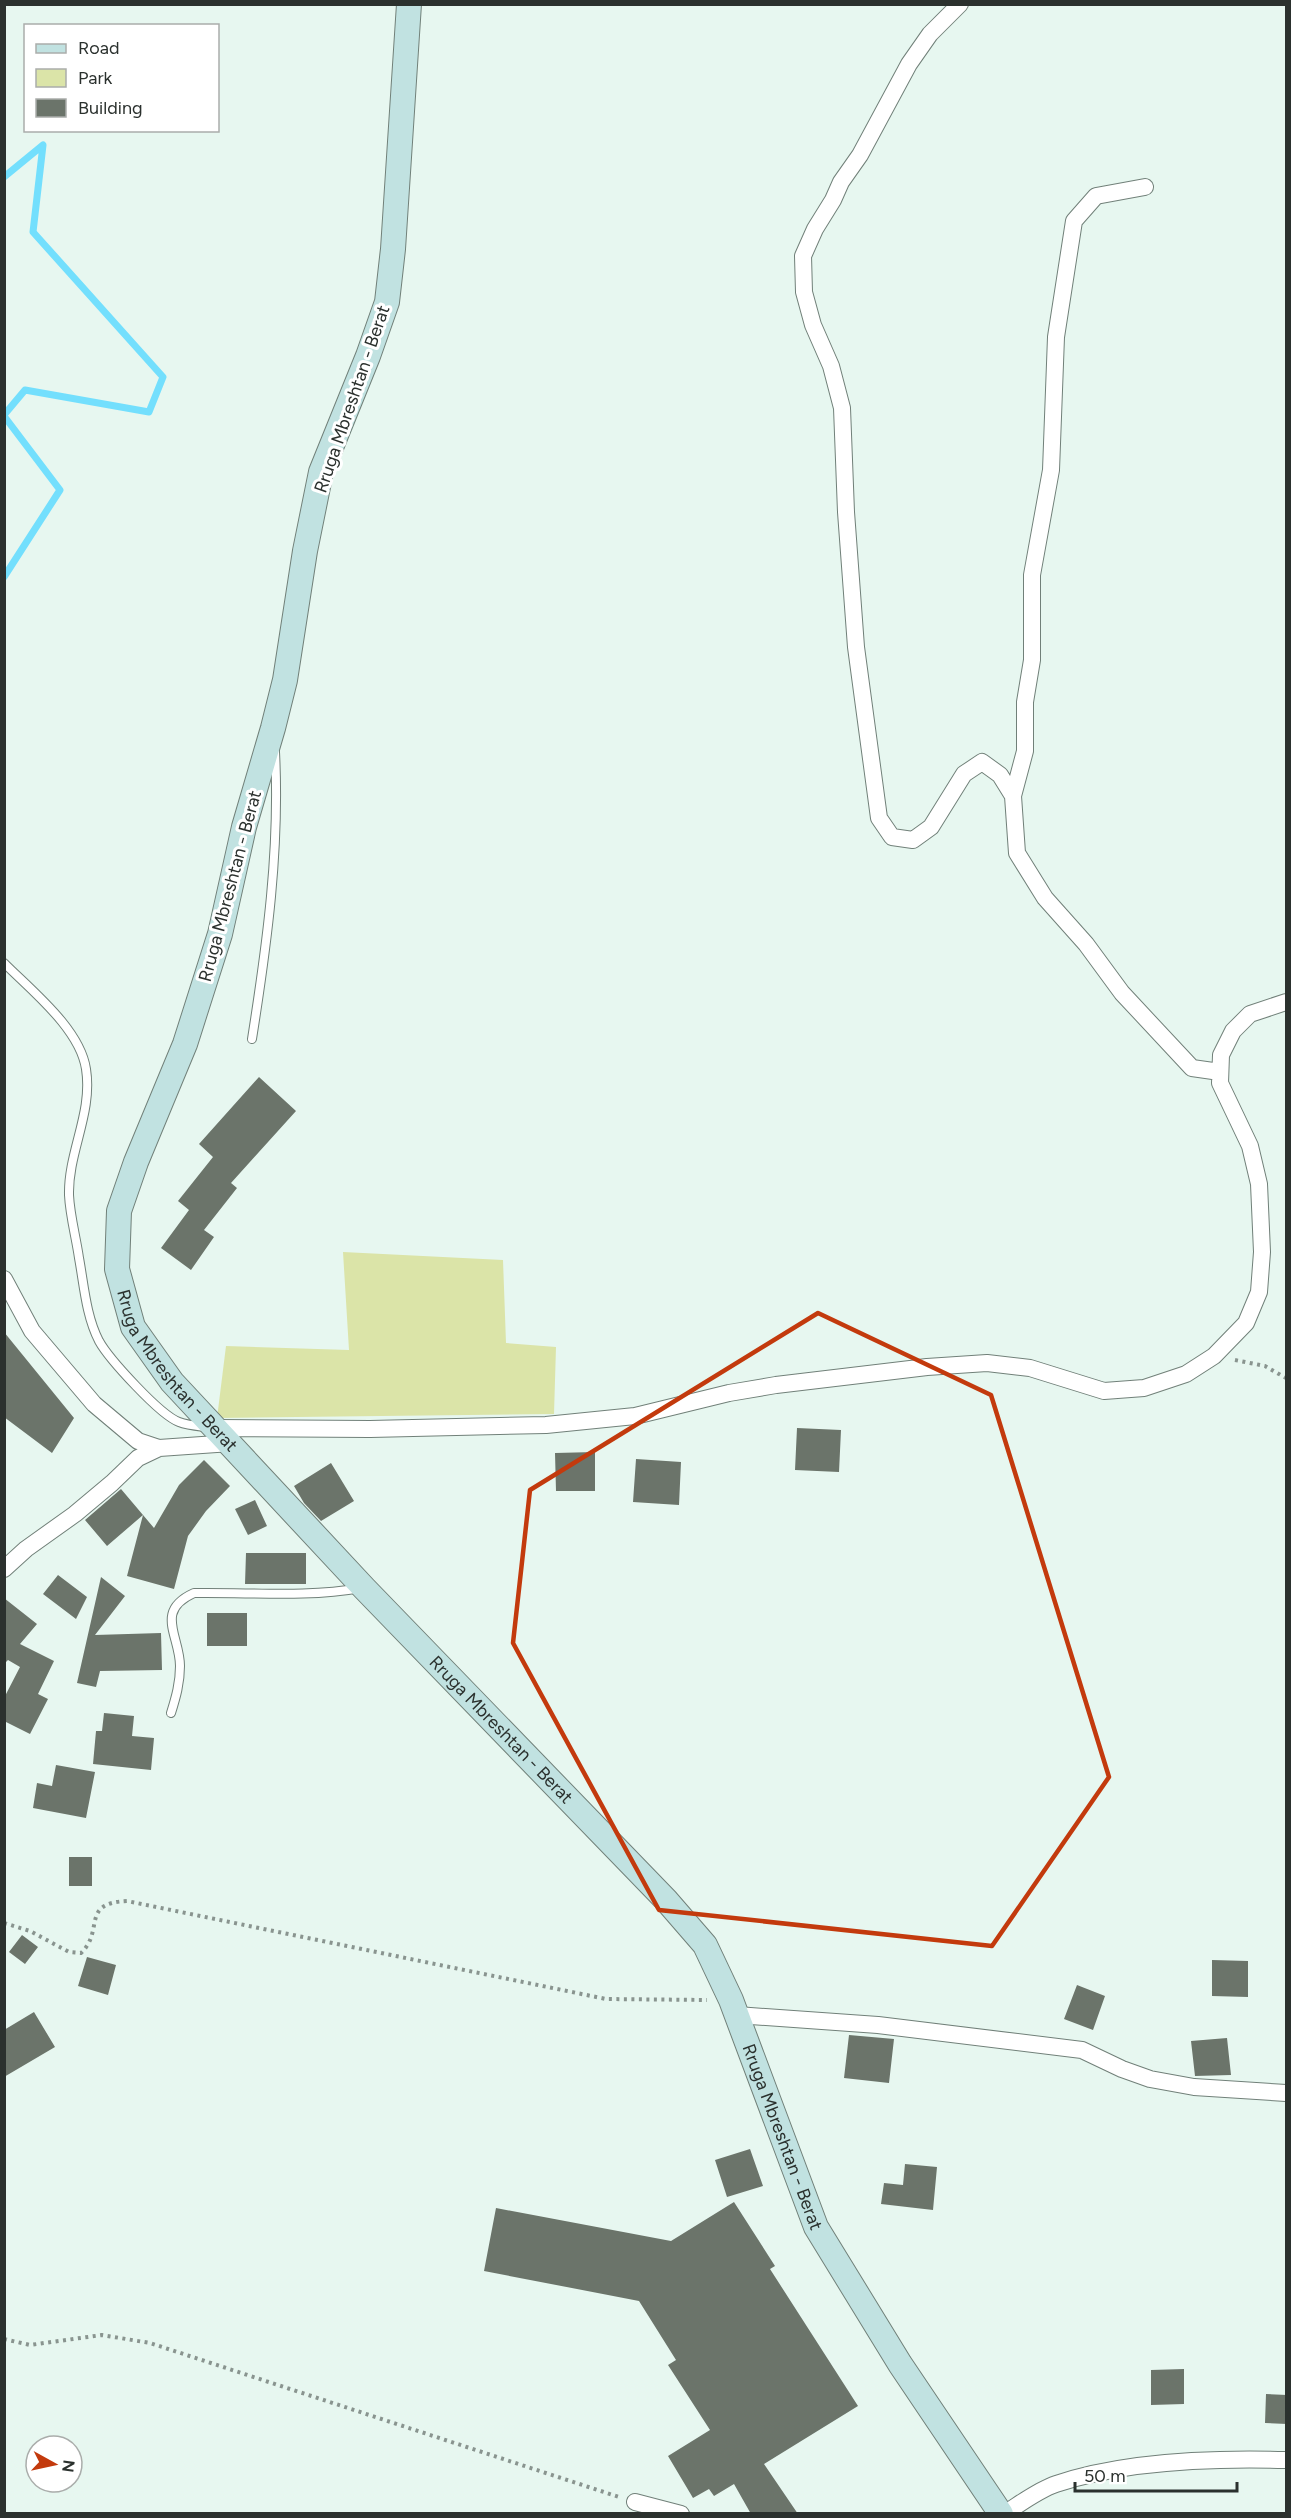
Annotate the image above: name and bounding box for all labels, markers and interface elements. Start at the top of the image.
legend [24,24,219,132]
text: Road [78,37,119,59]
text: Park [78,67,113,89]
text: Building [78,97,143,119]
street label: Rruga Mbreshtan - Berat [310,302,395,496]
street label: Rruga Mbreshtan - Berat [194,788,266,984]
street label: Rruga Mbreshtan - Berat [112,1287,242,1456]
street label: Rruga Mbreshtan - Berat [425,1651,578,1808]
street label: Rruga Mbreshtan - Berat [737,2041,827,2233]
north arrow [24,2434,84,2494]
scale bar [1075,2455,1237,2493]
text: N [58,2459,79,2473]
text: 50 m [1084,2465,1126,2487]

